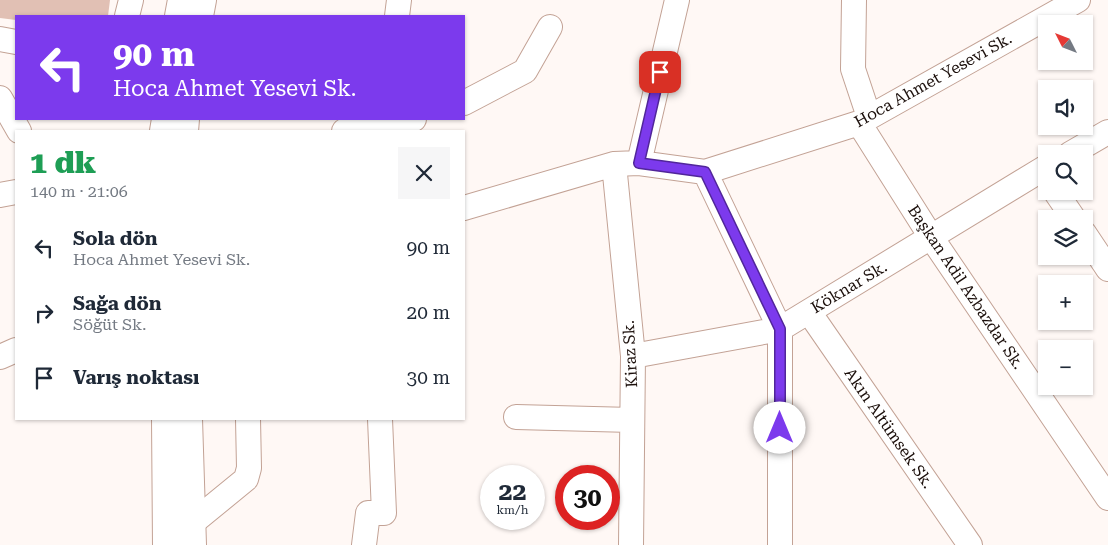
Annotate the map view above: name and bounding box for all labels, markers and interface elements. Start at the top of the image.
north arrow [1038,15,1092,70]
map controls [1038,15,1093,395]
street label: Hoca Ahmet Yesevi Sk. [851,29,1015,131]
text: 90 m [113,34,195,75]
icon: left [30,35,95,100]
pin [639,51,681,93]
icon: arrive [646,58,674,86]
text: Hoca Ahmet Yesevi Sk. [113,76,357,101]
button: sound [1038,80,1093,135]
text: 1 dk [30,145,96,180]
button: search [1038,145,1093,200]
button: close [398,147,450,199]
text: 140 m · 21:06 [30,182,128,201]
street label: Başkan Adil Azbazdar Sk. [904,201,1028,373]
button: layers [1038,210,1093,265]
text: Sola dön [73,227,158,250]
icon: left [30,234,58,262]
text: 90 m [407,236,450,259]
text: Hoca Ahmet Yesevi Sk. [73,250,250,269]
street label: Köknar Sk. [808,257,890,317]
button: + [1038,275,1093,330]
text: Sağa dön [73,292,161,315]
icon: right [30,299,58,327]
text: 20 m [407,301,450,324]
text: Söğüt Sk. [73,315,146,334]
street label: Kiraz Sk. [619,320,641,388]
button: − [1038,340,1093,395]
icon: arrive [30,364,58,392]
street label: Akın Altümsek Sk. [840,364,938,492]
text: Varış noktası [73,366,199,389]
text: 30 m [407,366,450,389]
position arrow [753,401,805,453]
speed limit sign: 30 [555,465,620,530]
text: 22 [498,477,527,506]
text: km/h [496,503,529,517]

